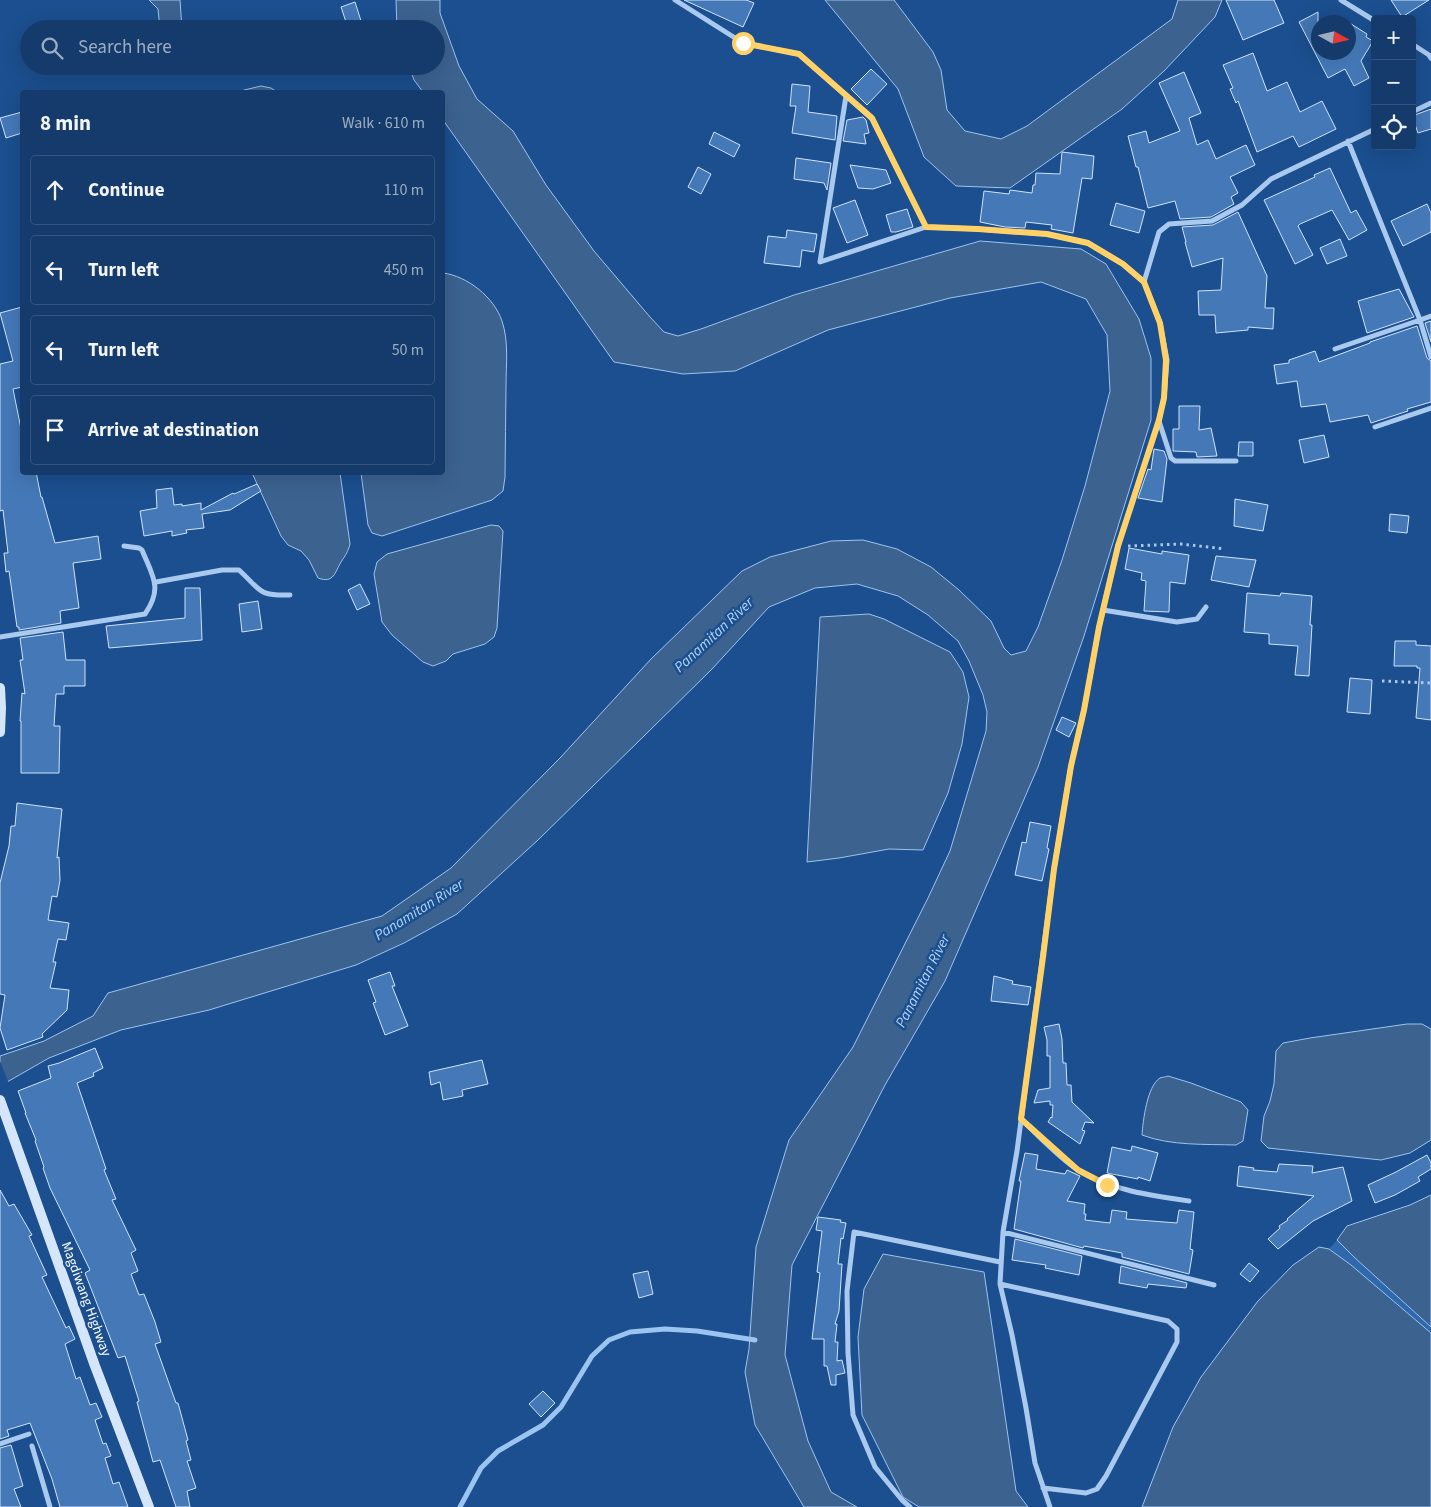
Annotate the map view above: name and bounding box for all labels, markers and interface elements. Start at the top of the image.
north arrow [1311,15,1356,60]
map controls [1371,15,1416,150]
button: + [1371,15,1416,60]
search box [20,20,445,75]
route start [732,32,755,55]
icon: search [38,34,66,62]
text: Search here [78,34,172,61]
button: − [1371,60,1416,105]
button: locate [1371,105,1416,150]
text: 8 min [40,108,91,138]
text: Walk · 610 m [342,112,425,134]
icon: ahead [41,176,69,204]
text: Continue [88,177,165,204]
text: 110 m [384,179,424,201]
icon: left [41,256,69,284]
text: Turn left [88,257,159,284]
text: 450 m [384,259,424,281]
icon: left [41,336,69,364]
text: Turn left [88,337,159,364]
text: 50 m [392,339,424,361]
icon: arrive [41,416,69,444]
text: Arrive at destination [88,417,259,444]
water label: Panamitan River [670,592,759,677]
water label: Panamitan River [370,874,469,946]
water label: Panamitan River [890,930,956,1031]
route end [1096,1174,1119,1197]
street label: Magdiwang Highway [56,1239,116,1360]

